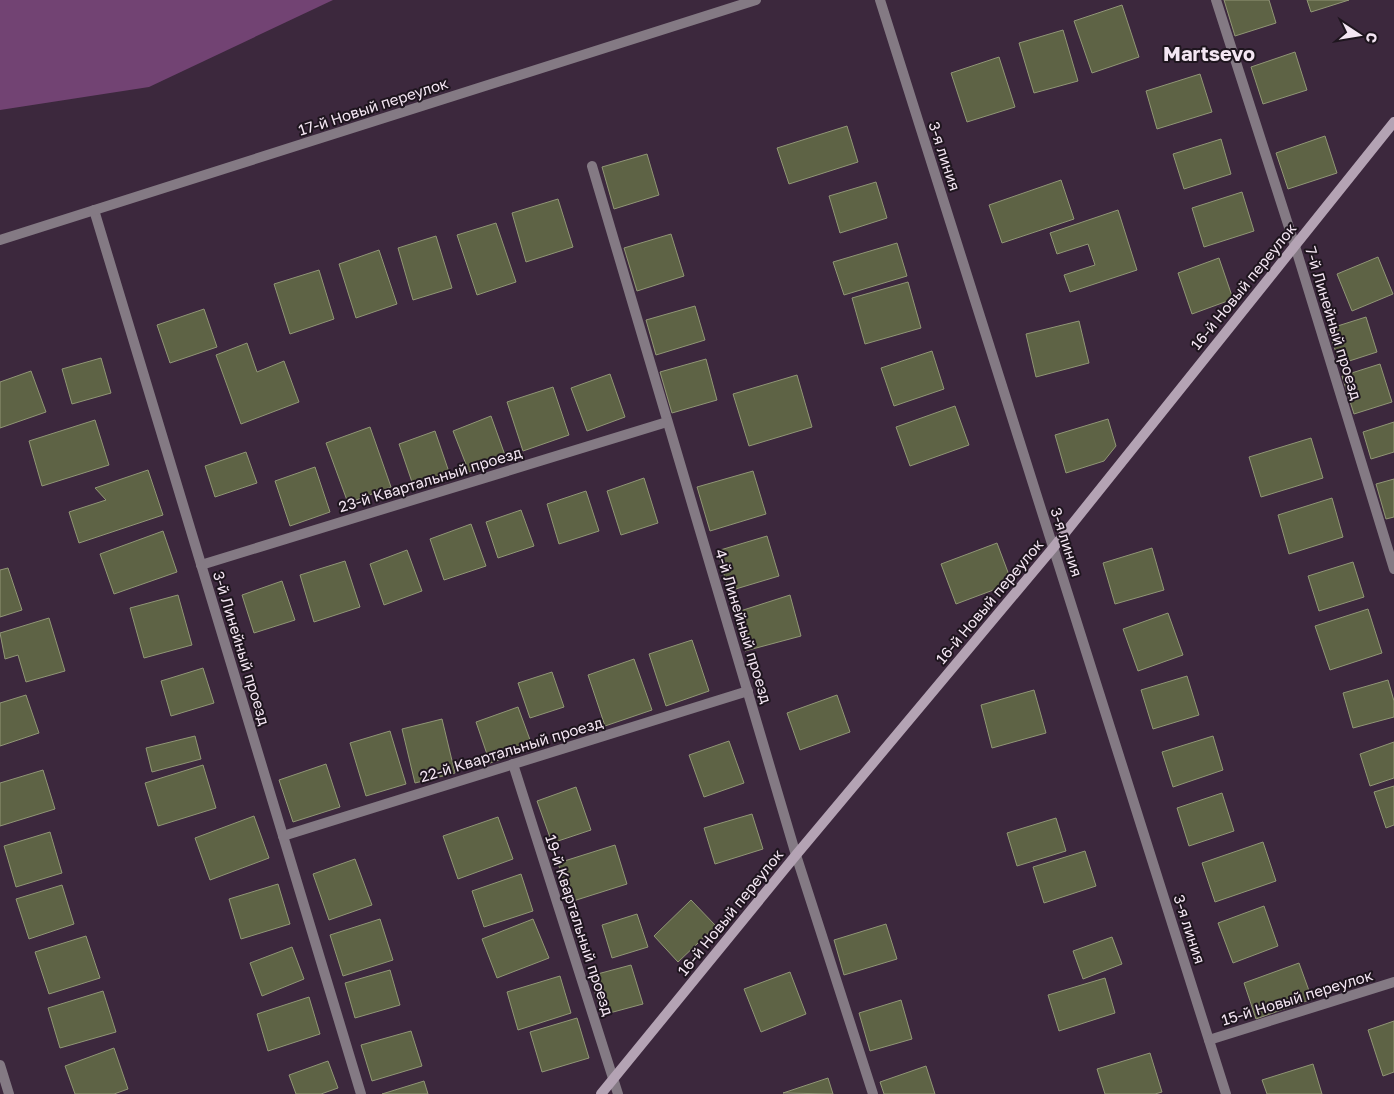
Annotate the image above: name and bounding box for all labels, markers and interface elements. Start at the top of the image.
north arrow [1334,10,1384,60]
text: С [1363,31,1382,44]
district label: Martsevo [1163,41,1255,65]
street label: 17-й Новый переулок [296,73,450,139]
street label: 3-я линия [925,119,965,193]
street label: 16-й Новый переулок [1186,219,1300,353]
street label: 7-й Линейный проезд [1302,244,1366,402]
street label: 23-й Квартальный проезд [336,443,524,515]
street label: 3-я линия [1047,505,1087,579]
street label: 16-й Новый переулок [931,535,1047,667]
street label: 4-й Линейный проезд [712,547,776,705]
street label: 3-й Линейный проезд [210,569,274,727]
street label: 22-й Квартальный проезд [417,713,605,785]
street label: 19-й Квартальный проезд [542,832,618,1018]
street label: 16-й Новый переулок [673,845,787,979]
street label: 3-я линия [1170,892,1210,966]
street label: 15-й Новый переулок [1219,965,1375,1029]

